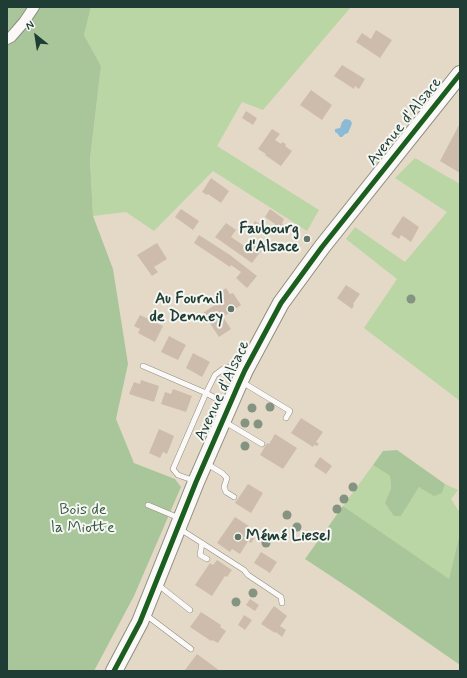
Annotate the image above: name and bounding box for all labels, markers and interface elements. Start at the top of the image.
north arrow [16,16,56,56]
text: N [23,18,37,34]
street label: Avenue d'Alsace [363,74,447,170]
place label: Faubourg d'Alsace [239,220,299,258]
marker: Faubourg d'Alsace [302,234,312,244]
place label: Au Fournil de Denney [150,290,223,328]
marker: Au Fournil de Denney [226,304,236,314]
street label: Avenue d'Alsace [191,338,255,444]
park label: Bois de la Miotte [51,501,115,539]
place label: Mémé Liesel [246,527,330,547]
marker: Mémé Liesel [233,532,243,542]

